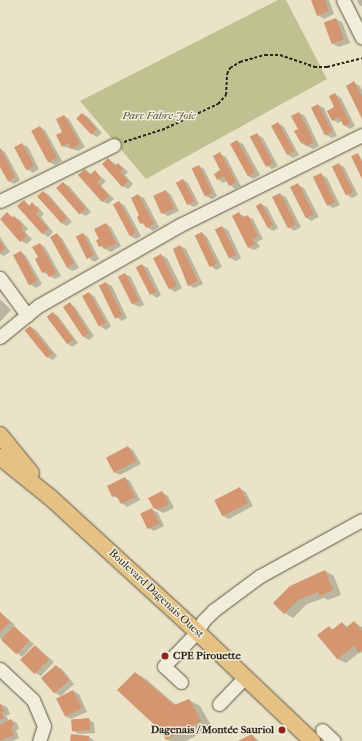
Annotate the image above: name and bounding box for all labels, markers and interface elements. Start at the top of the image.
park label: Parc Fabre-Joie [122,109,196,123]
street label: Boulevard Dagenais Ouest [106,547,206,641]
place label: CPE Pirouette [173,649,241,663]
marker: CPE Pirouette [160,651,170,661]
place label: Dagenais / Montée Sauriol [151,723,274,737]
marker: Dagenais / Montée Sauriol [277,725,287,735]

